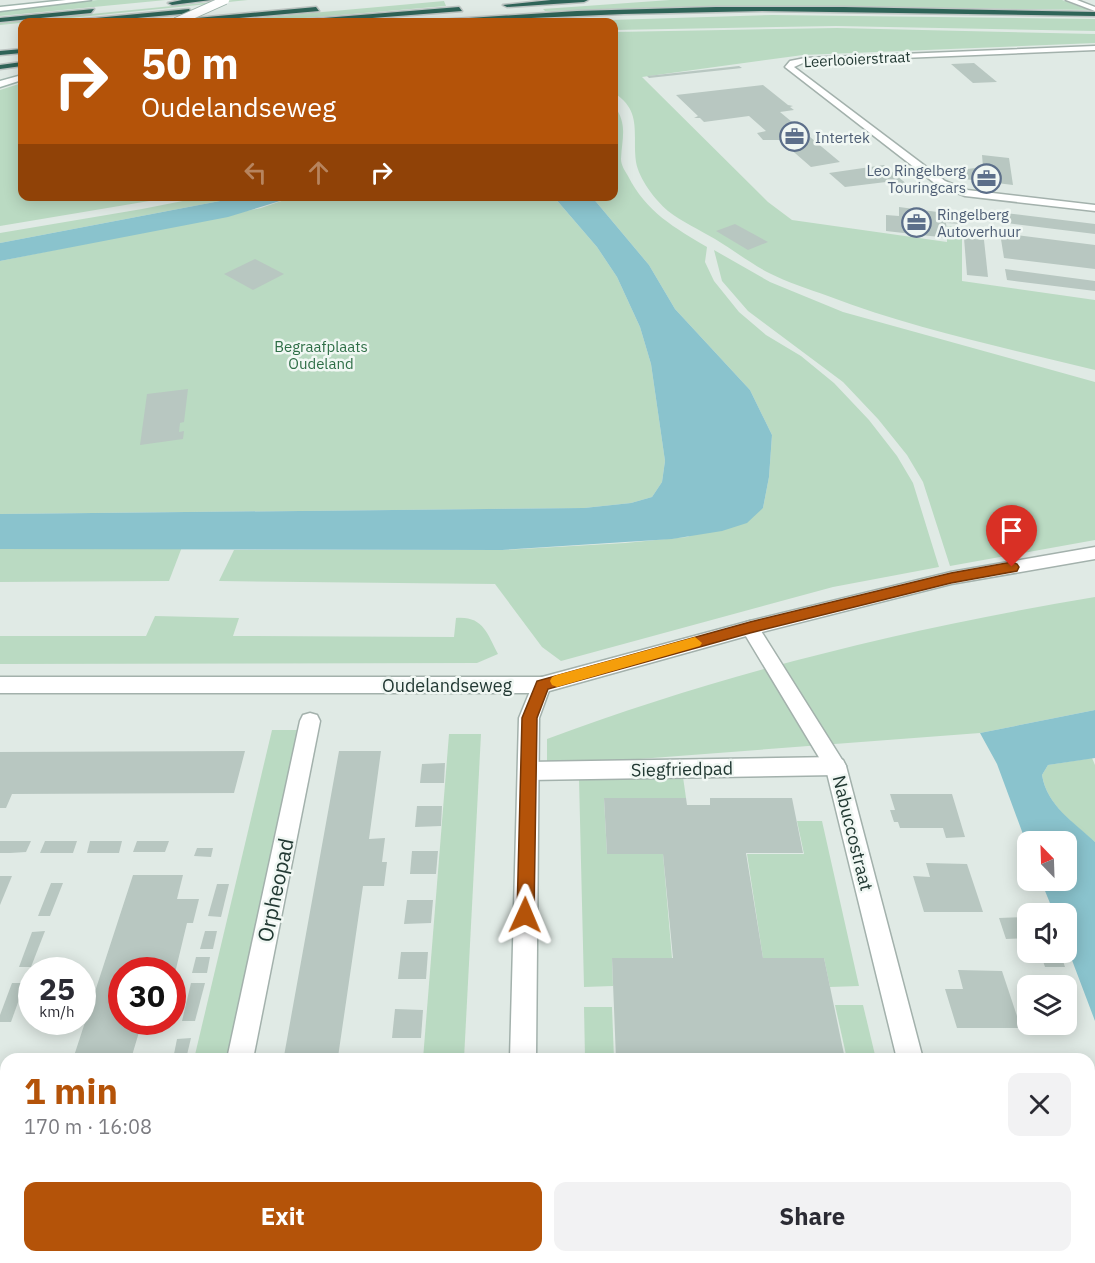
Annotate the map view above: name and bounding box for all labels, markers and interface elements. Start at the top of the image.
text: 50 m [141,36,239,91]
icon: right [42,42,120,120]
street label: Leerlooierstraat [803,47,911,71]
text: Oudelandseweg [141,89,336,124]
office icon: Intertek [778,121,810,153]
place label: Intertek [815,128,870,147]
icon: left [239,156,272,189]
icon: ahead [302,156,335,189]
icon: right [365,156,398,189]
place label: Leo Ringelberg Touringcars [866,161,966,197]
office icon: Leo Ringelberg Touringcars [971,163,1003,195]
place label: Ringelberg Autoverhuur [937,205,1021,241]
office icon: Ringelberg Autoverhuur [900,207,932,239]
park label: Begraafplaats Oudeland [274,337,368,373]
pin [986,505,1037,567]
icon: arrive [995,514,1028,547]
street label: Oudelandseweg [382,674,513,697]
street label: Siegfriedpad [631,757,733,781]
street label: Nabuccostraat [828,773,878,893]
north arrow [1017,831,1077,891]
map controls [1017,831,1077,1035]
street label: Orpheopad [250,835,300,945]
position arrow [493,883,557,947]
button: sound [1017,903,1077,963]
speed limit sign: 30 [108,957,186,1035]
text: 25 [39,969,75,1008]
button: layers [1017,975,1077,1035]
text: km/h [39,1002,75,1021]
text: 1 min [24,1067,118,1114]
button: close [1008,1073,1071,1136]
text: 170 m · 16:08 [24,1113,152,1140]
button: Exit [24,1182,542,1251]
button: Share [554,1182,1071,1251]

